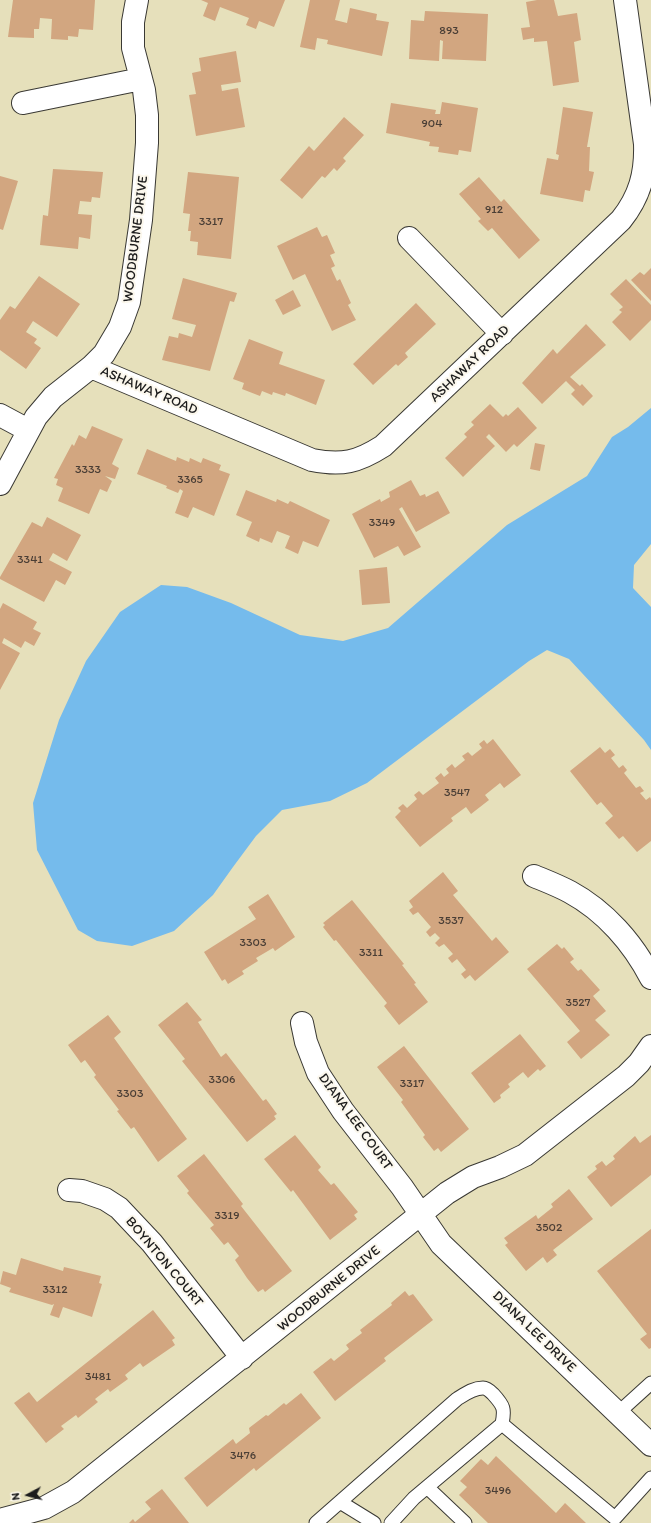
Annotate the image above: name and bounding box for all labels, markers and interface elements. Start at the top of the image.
house number: 893 [439,24,459,38]
house number: 904 [422,117,442,131]
street label: WOODBURNE DRIVE [120,175,152,303]
house number: 912 [485,203,503,217]
house number: 3317 [199,215,223,229]
street label: ASHAWAY ROAD [427,322,513,406]
street label: ASHAWAY ROAD [98,363,200,419]
house number: 3333 [75,463,101,477]
house number: 3365 [177,473,203,487]
house number: 3349 [369,516,395,530]
house number: 3341 [17,553,43,567]
house number: 3547 [444,786,470,800]
house number: 3537 [438,914,464,928]
house number: 3303 [239,936,267,950]
house number: 3311 [359,946,383,960]
house number: 3527 [565,996,591,1010]
street label: DIANA LEE COURT [314,1070,396,1174]
house number: 3306 [209,1073,235,1087]
house number: 3317 [400,1077,424,1091]
house number: 3303 [116,1087,144,1101]
house number: 3319 [215,1209,239,1223]
street label: BOYNTON COURT [122,1214,206,1310]
house number: 3502 [536,1221,562,1235]
street label: WOODBURNE DRIVE [274,1242,384,1336]
house number: 3312 [43,1283,67,1297]
street label: DIANA LEE DRIVE [489,1288,579,1376]
house number: 3481 [85,1370,111,1384]
house number: 3476 [230,1449,256,1463]
north arrow [8,1475,48,1515]
house number: 3496 [485,1484,511,1498]
text: N [9,1492,22,1501]

